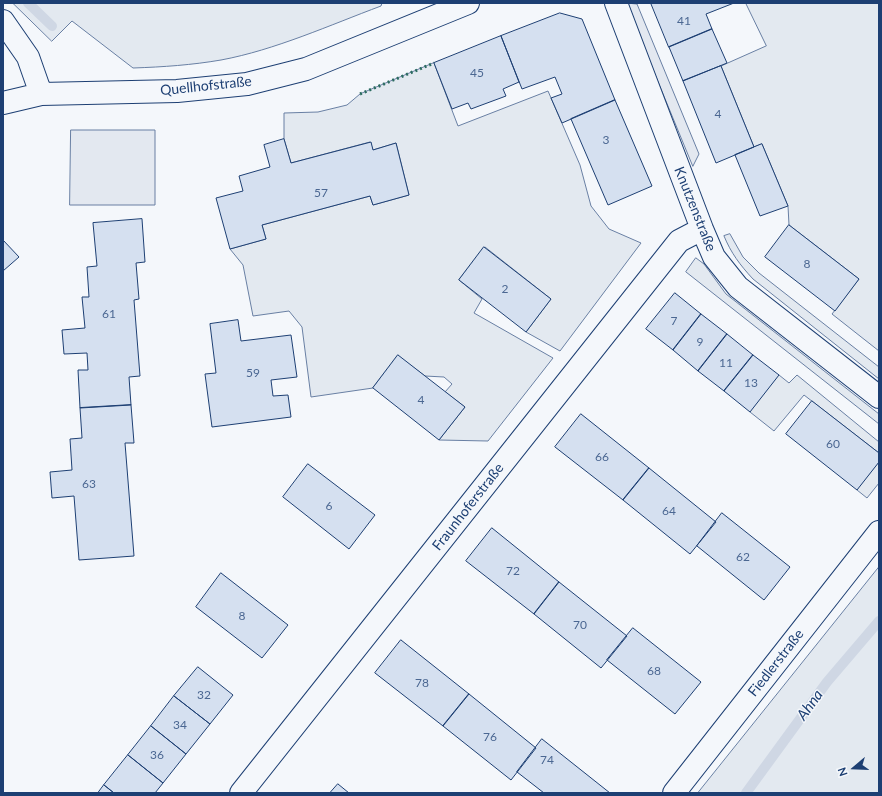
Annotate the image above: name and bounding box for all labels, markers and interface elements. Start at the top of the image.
house number: 41 [677,14,691,28]
house number: 45 [470,66,484,80]
street label: Quellhofstraße [159,73,253,99]
house number: 4 [715,107,721,121]
house number: 3 [603,133,609,147]
street label: Knutzenstraße [670,164,720,254]
house number: 57 [314,186,328,200]
house number: 8 [804,257,810,271]
house number: 2 [502,282,508,296]
house number: 61 [102,307,116,321]
house number: 7 [671,314,677,328]
house number: 9 [697,335,703,349]
house number: 11 [719,356,733,370]
house number: 59 [246,366,260,380]
house number: 13 [744,376,758,390]
house number: 4 [418,393,424,407]
house number: 60 [826,437,840,451]
house number: 66 [595,450,609,464]
street label: Fraunhoferstraße [429,460,507,554]
house number: 63 [82,477,96,491]
house number: 6 [326,499,332,513]
house number: 64 [662,504,676,518]
house number: 62 [736,550,750,564]
house number: 72 [506,564,520,578]
house number: 8 [239,609,245,623]
house number: 70 [573,618,587,632]
street label: Fiedlerstraße [745,626,807,700]
house number: 68 [647,664,661,678]
house number: 78 [415,676,429,690]
water label: Ahna [793,686,827,724]
house number: 32 [197,688,211,702]
house number: 34 [173,718,187,732]
house number: 76 [483,730,497,744]
house number: 36 [150,748,164,762]
north arrow [834,748,874,788]
house number: 74 [540,753,554,767]
text: N [835,766,850,778]

